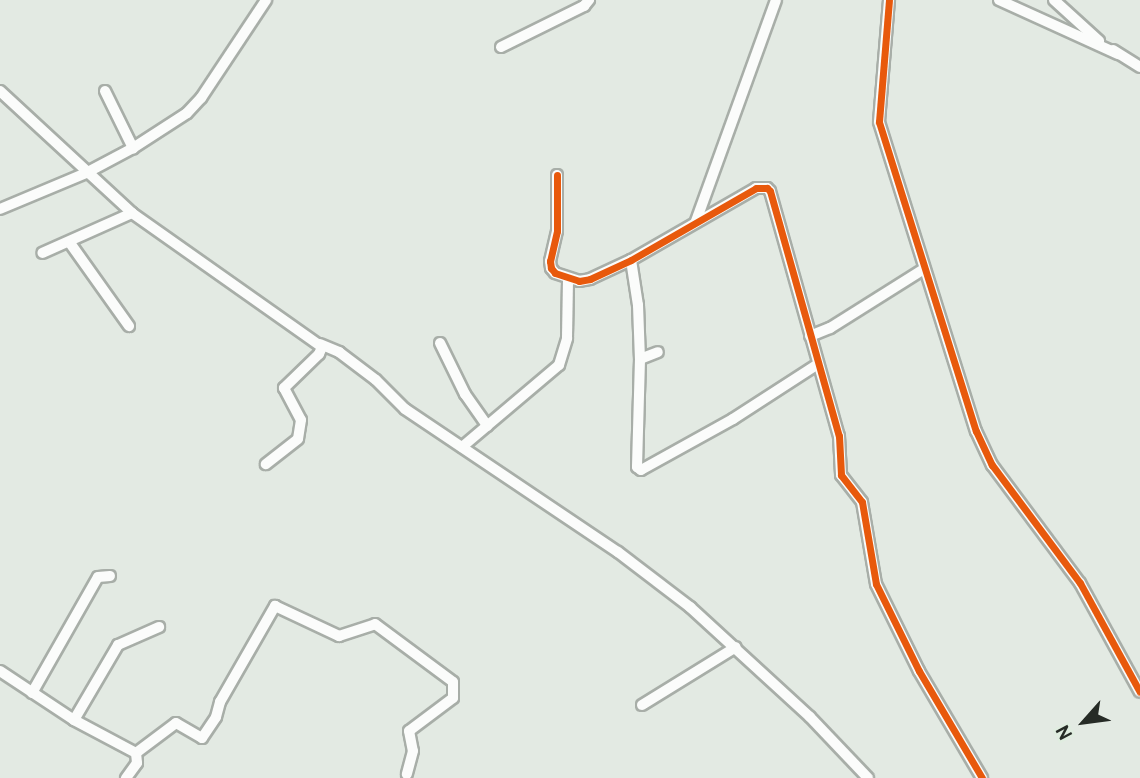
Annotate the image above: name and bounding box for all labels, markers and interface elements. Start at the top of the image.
north arrow [1049,687,1119,757]
text: N [1052,720,1079,744]

